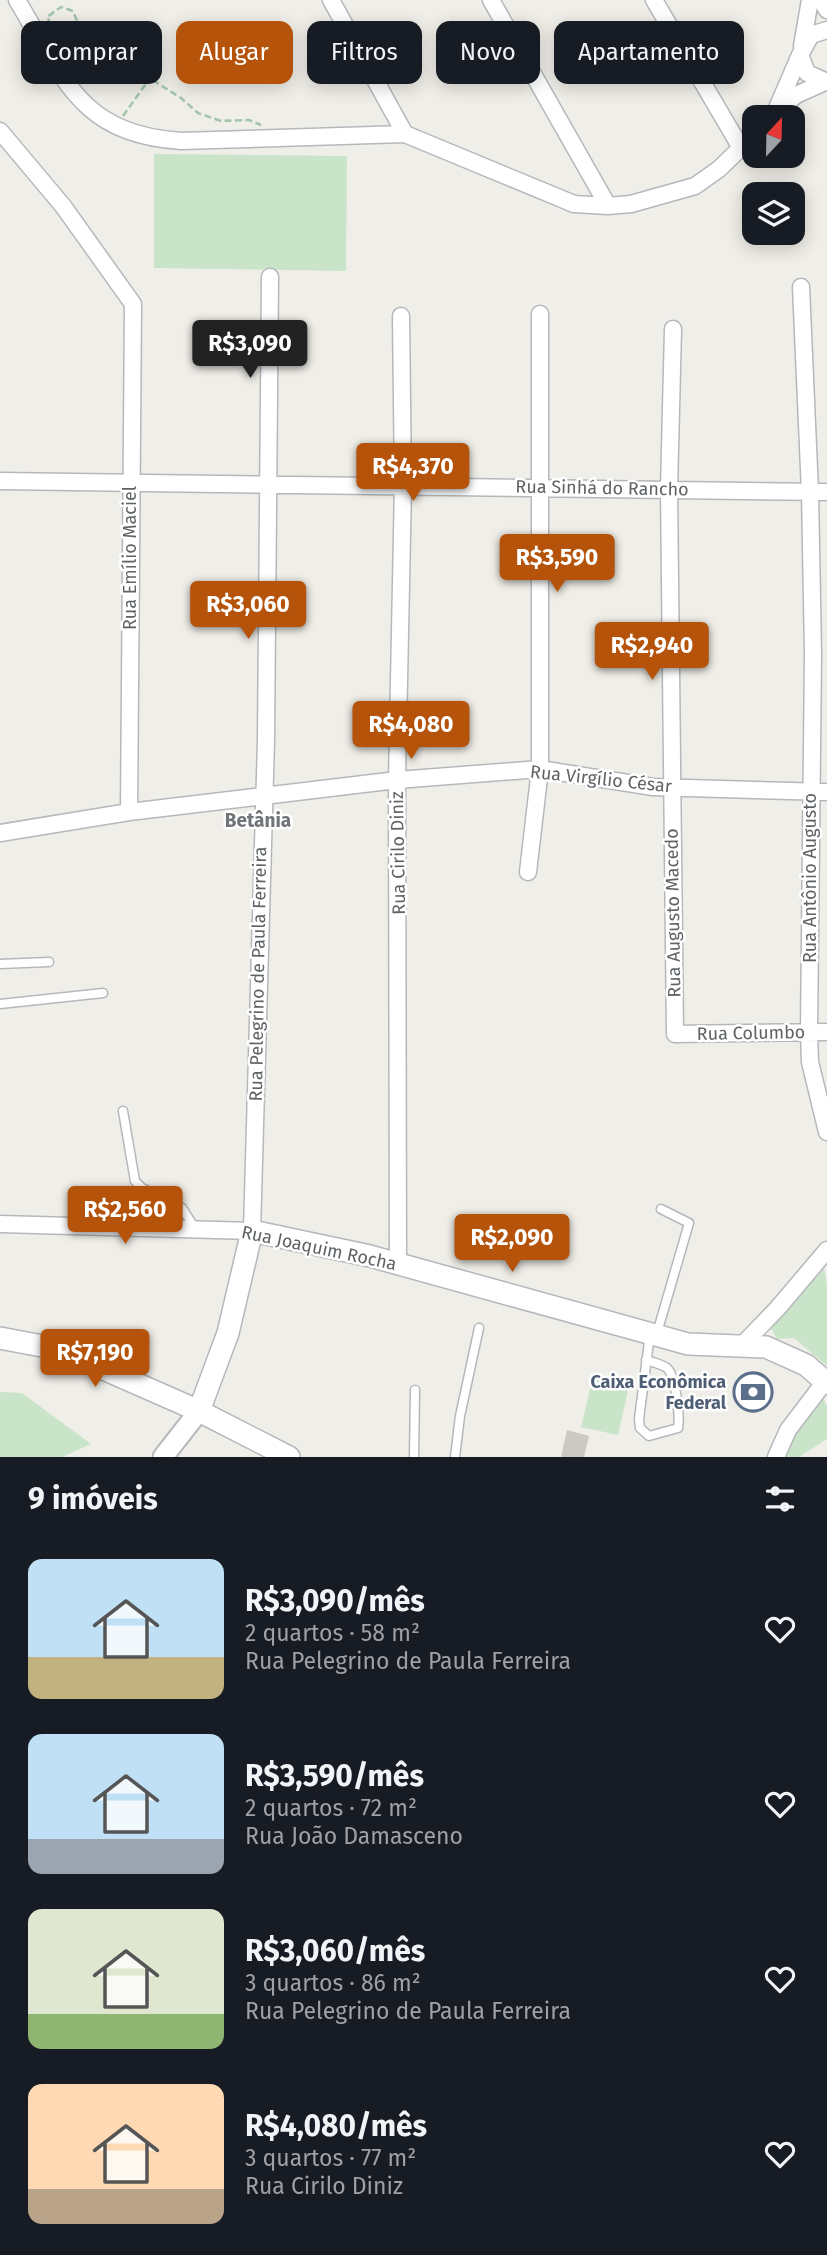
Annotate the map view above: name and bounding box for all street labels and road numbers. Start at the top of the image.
street label: Rua Sinhá do Rancho [515,475,689,501]
street label: Rua Emílio Maciel [119,486,141,630]
street label: Rua Virgílio César [529,761,673,797]
street label: Rua Cirilo Diniz [386,791,410,915]
street label: Rua Antônio Augusto [799,793,821,963]
street label: Rua Augusto Macedo [661,828,685,998]
street label: Rua Pelegrino de Paula Ferreira [245,846,271,1102]
street label: Rua Columbo [697,1021,805,1045]
street label: Rua Joaquim Rocha [239,1221,399,1275]

